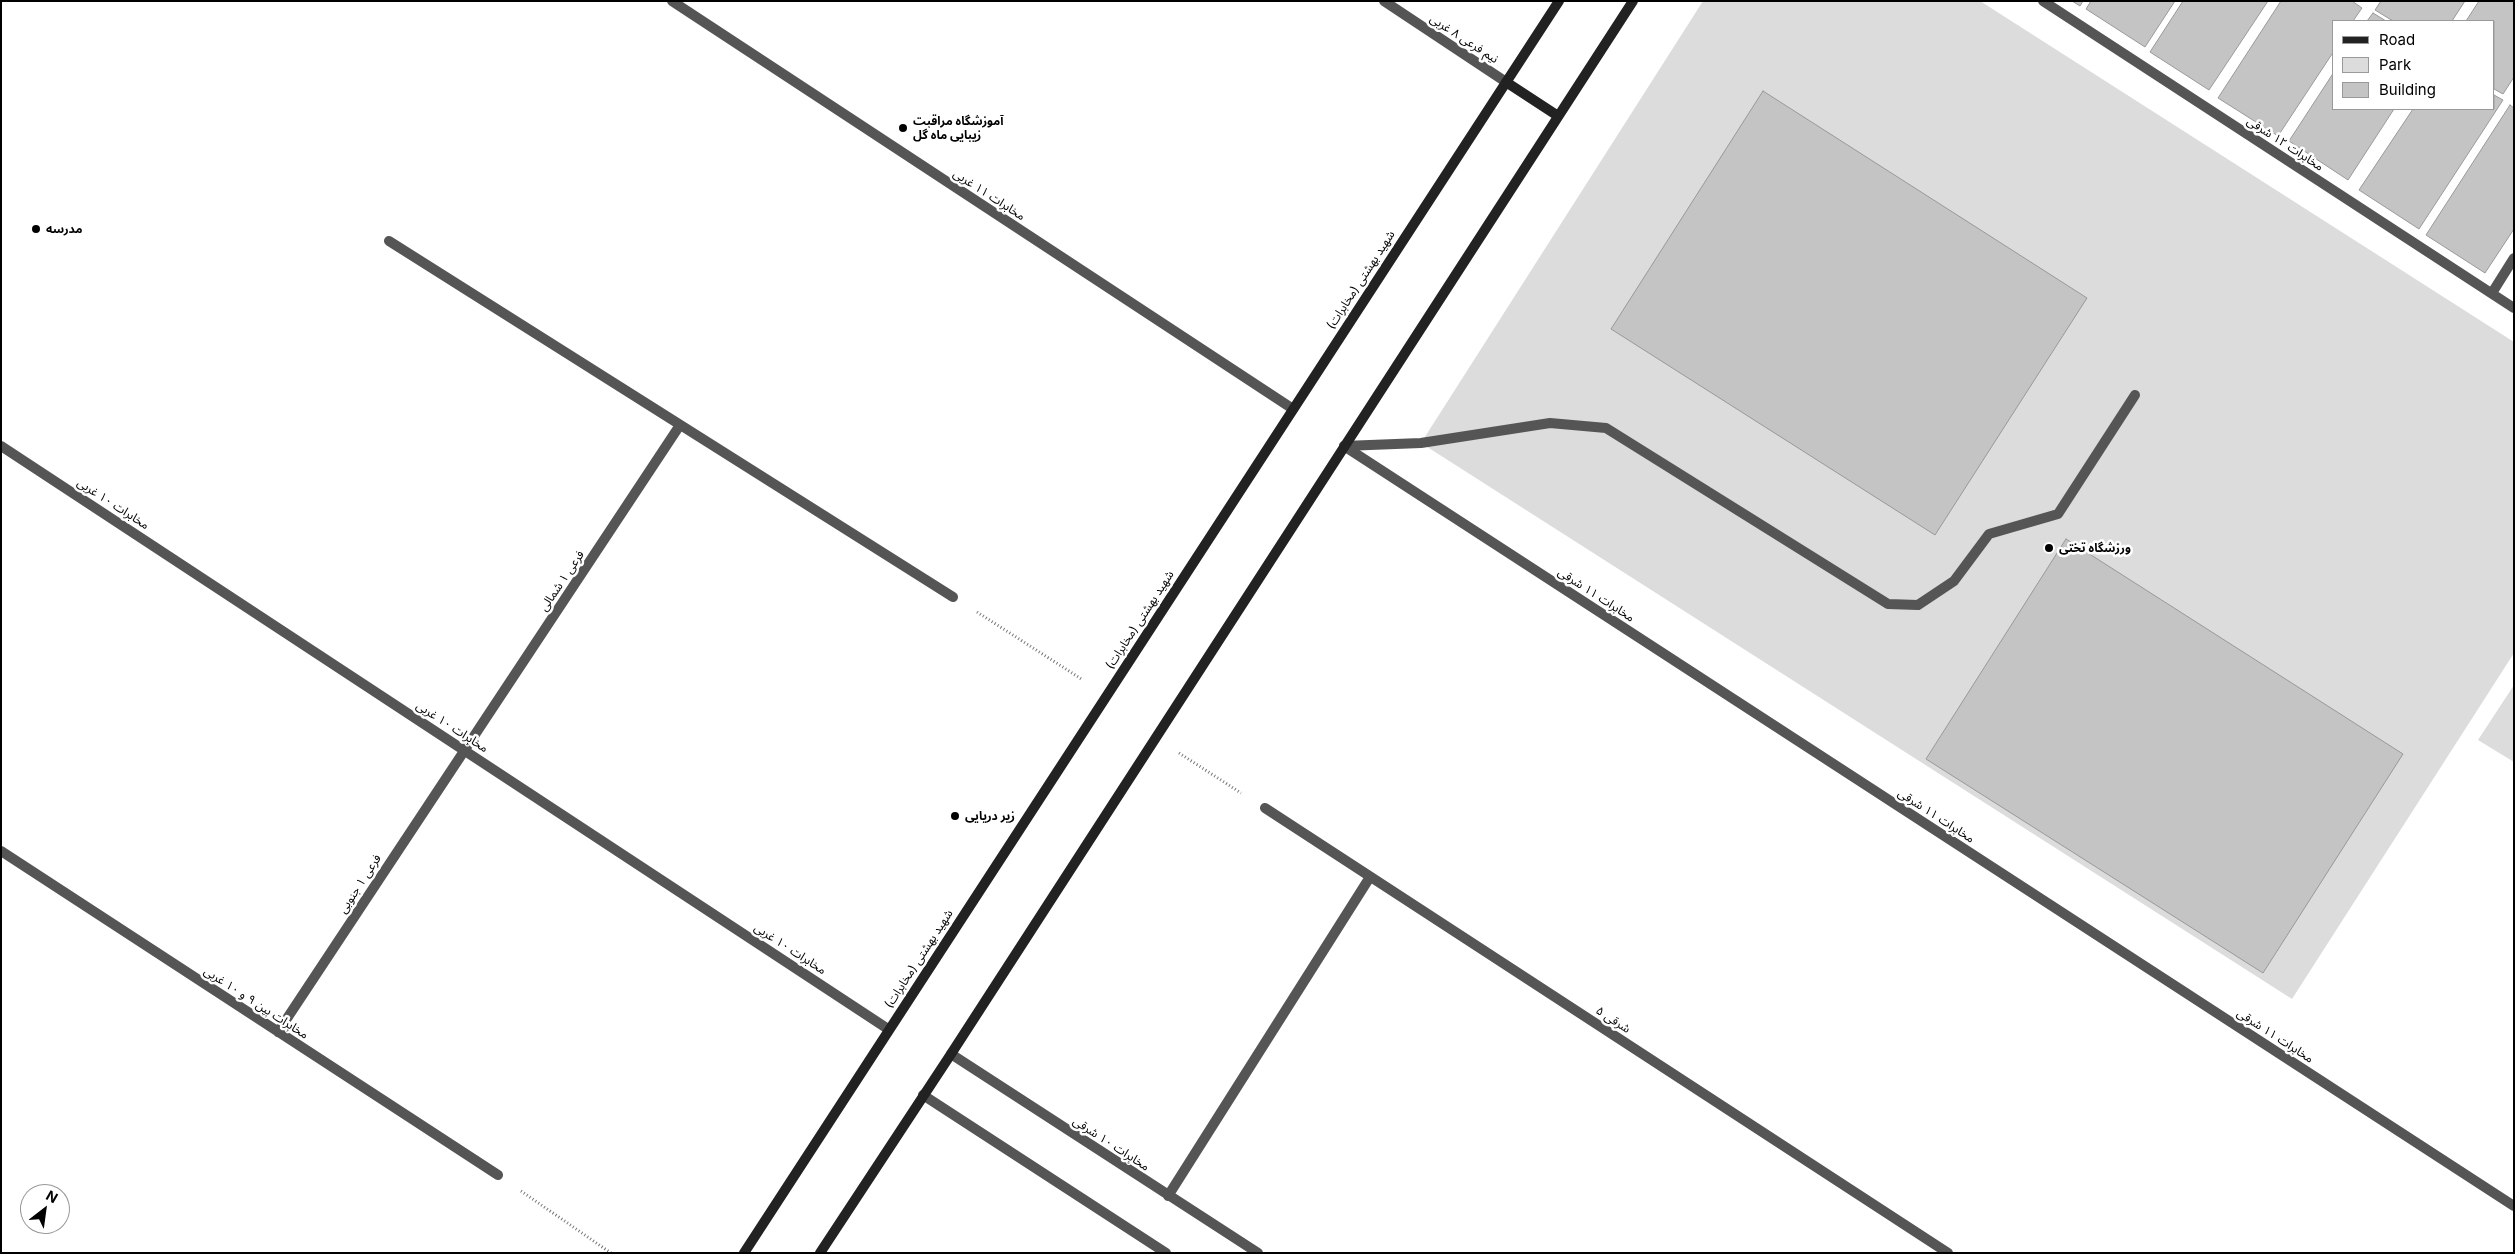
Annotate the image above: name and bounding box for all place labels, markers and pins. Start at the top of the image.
place label: آموزشگاه مراقبت زیبایی ماه گل [913,114,1004,142]
marker: آموزشگاه مراقبت زیبایی ماه گل [897,122,909,134]
place label: مدرسه [46,222,82,236]
marker: مدرسه [30,223,42,235]
place label: ورزشگاه تختی [2059,541,2131,555]
marker: ورزشگاه تختی [2043,542,2055,554]
place label: زیر دریایی [965,809,1015,823]
marker: زیر دریایی [949,810,961,822]

